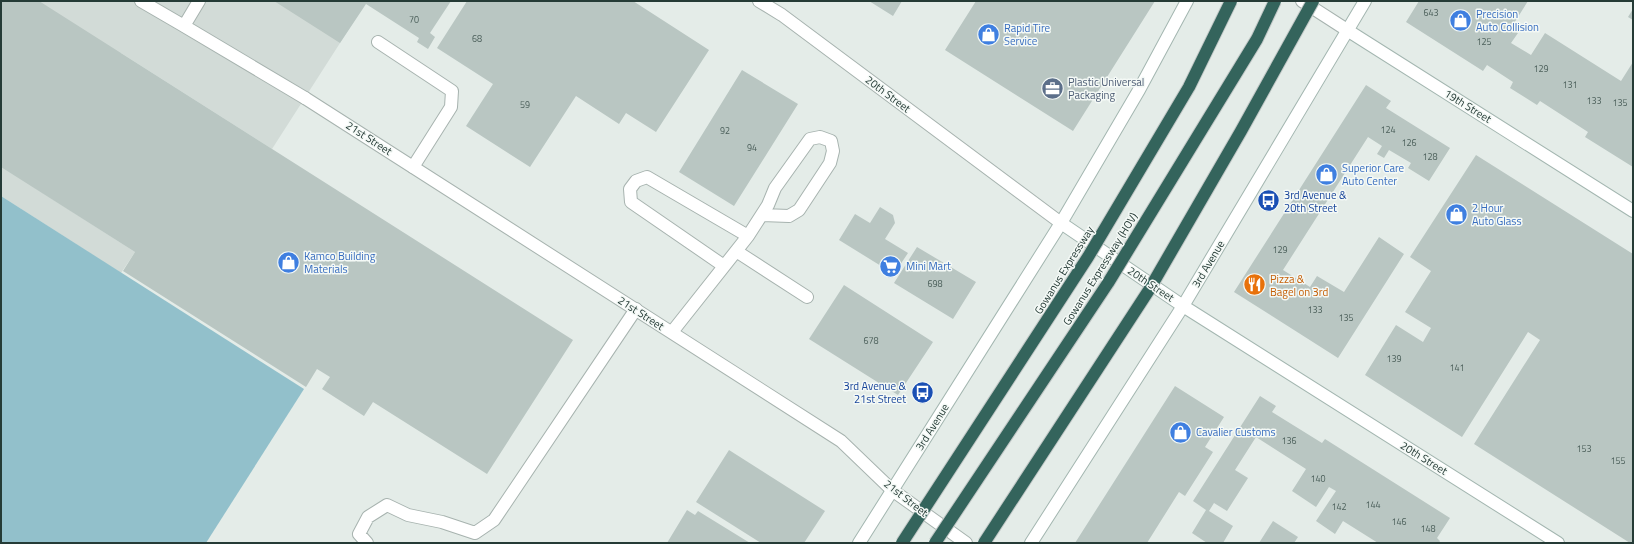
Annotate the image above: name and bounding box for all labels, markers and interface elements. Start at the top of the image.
house number: 643 [1423,6,1439,19]
place label: Precision Auto Collision [1476,6,1539,35]
shop icon: Precision Auto Collision [1448,7,1474,33]
house number: 70 [409,13,419,26]
place label: Rapid Tire Service [1004,20,1051,49]
shop icon: Rapid Tire Service [976,21,1002,47]
house number: 68 [472,32,482,45]
house number: 125 [1476,35,1492,48]
house number: 129 [1533,62,1549,75]
street label: 20th Street [862,72,914,116]
place label: Plastic Universal Packaging [1068,74,1144,103]
office icon: Plastic Universal Packaging [1040,75,1066,101]
house number: 131 [1562,78,1578,91]
street label: 19th Street [1441,85,1495,127]
house number: 133 [1586,94,1602,107]
house number: 135 [1612,96,1628,109]
house number: 59 [520,98,530,111]
street label: 21st Street [343,117,395,159]
house number: 124 [1380,123,1396,136]
house number: 92 [720,124,730,137]
house number: 126 [1401,136,1417,149]
house number: 94 [747,141,757,154]
house number: 128 [1422,150,1438,163]
place label: Superior Care Auto Center [1342,160,1405,189]
shop icon: Superior Care Auto Center [1314,161,1340,187]
place label: 3rd Avenue & 20th Street [1284,187,1347,216]
bus stop icon: 3rd Avenue & 20th Street [1256,188,1282,214]
place label: 2 Hour Auto Glass [1472,200,1522,229]
shop icon: 2 Hour Auto Glass [1443,201,1469,227]
street label: Gowanus Expressway (HOV) [1060,210,1140,328]
street label: Gowanus Expressway [1032,224,1096,316]
street label: 3rd Avenue [1188,237,1229,291]
house number: 129 [1272,243,1288,256]
place label: Kamco Building Materials [304,248,376,277]
shop icon: Kamco Building Materials [276,249,302,275]
supermarket icon: Mini Mart [877,253,903,279]
place label: Mini Mart [906,258,951,274]
street label: 20th Street [1125,263,1177,305]
place label: Pizza & Bagel on 3rd [1270,271,1328,300]
restaurant icon: Pizza & Bagel on 3rd [1241,272,1267,298]
house number: 698 [927,277,943,290]
street label: 21st Street [615,292,667,334]
house number: 133 [1307,303,1323,316]
house number: 135 [1338,311,1354,324]
house number: 678 [863,334,879,347]
house number: 139 [1386,352,1402,365]
house number: 141 [1449,361,1465,374]
place label: 3rd Avenue & 21st Street [844,378,906,407]
bus stop icon: 3rd Avenue & 21st Street [909,379,935,405]
street label: 3rd Avenue [911,400,953,453]
shop icon: Cavalier Customs [1167,419,1193,445]
place label: Cavalier Customs [1196,424,1276,440]
house number: 136 [1281,434,1297,447]
street label: 20th Street [1397,437,1451,479]
house number: 153 [1576,442,1592,455]
house number: 155 [1610,454,1626,467]
house number: 140 [1310,472,1326,485]
street label: 21st Street [881,476,932,520]
house number: 144 [1365,498,1381,511]
house number: 142 [1331,500,1347,513]
house number: 146 [1391,515,1407,528]
house number: 148 [1420,522,1436,535]

